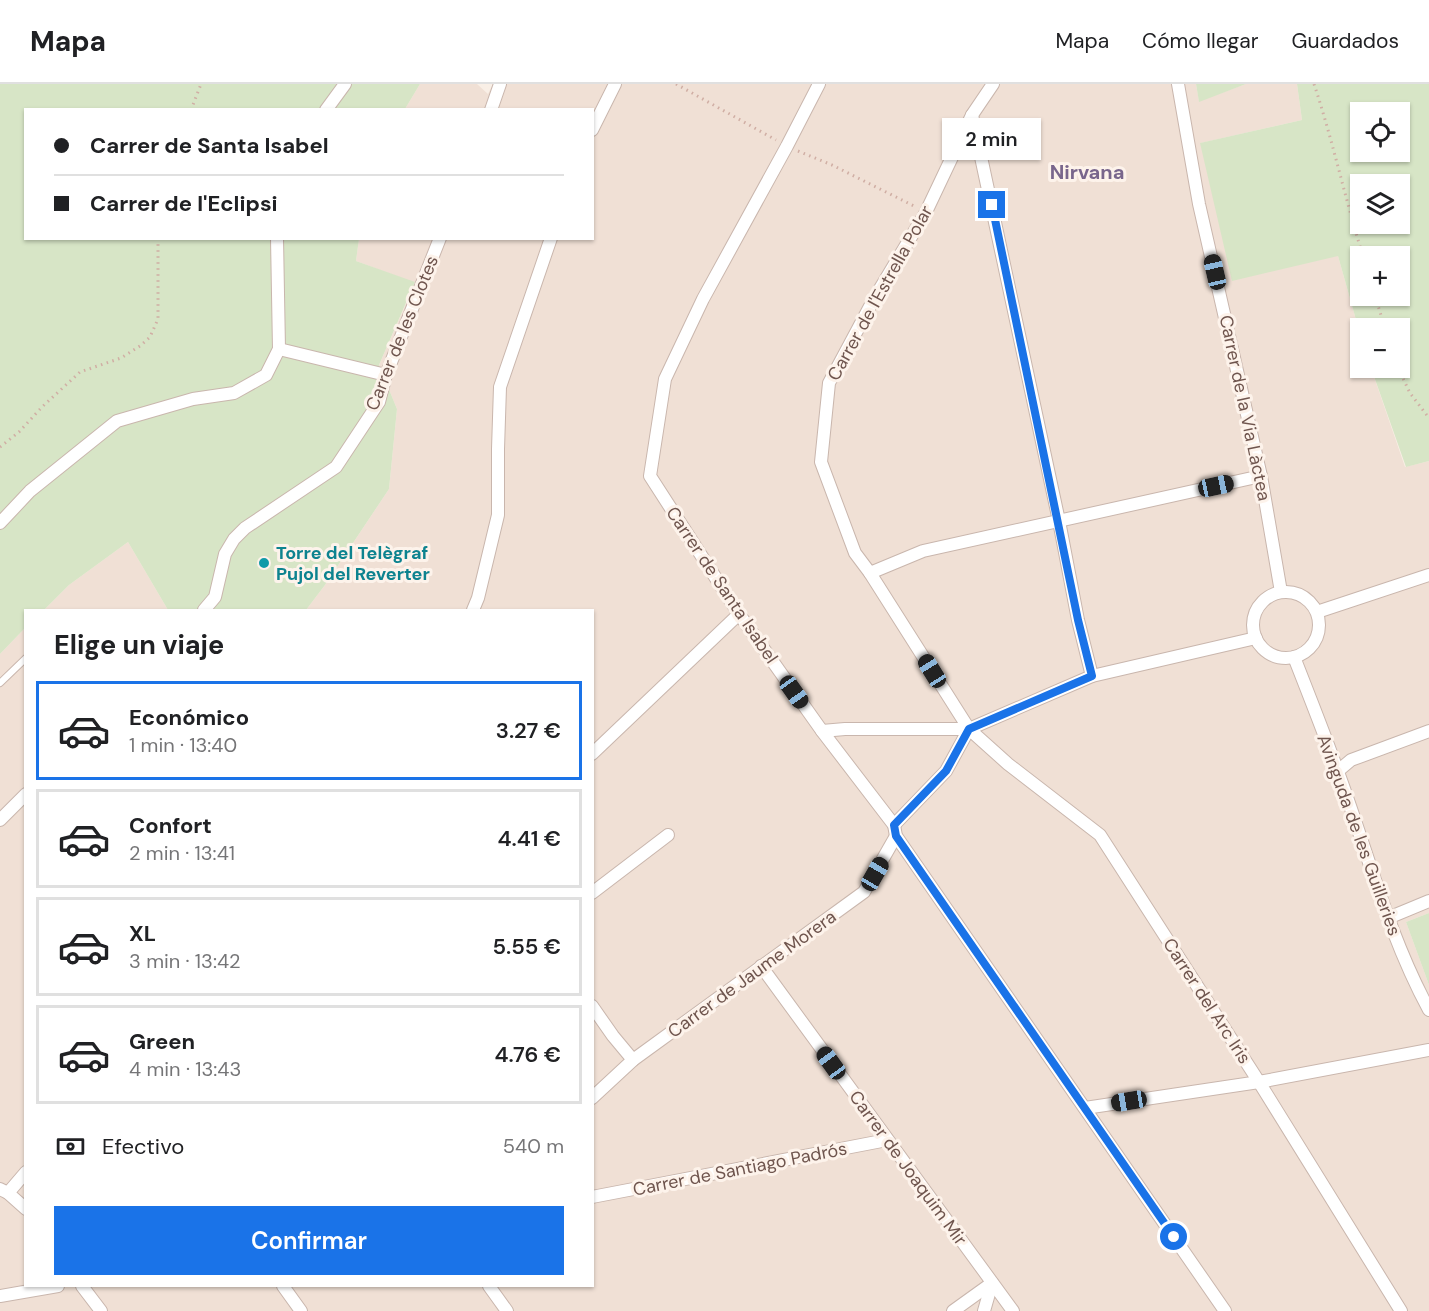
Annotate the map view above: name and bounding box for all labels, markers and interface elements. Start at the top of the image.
text: Mapa [30,23,106,60]
text: Mapa [1055,27,1109,55]
text: Cómo llegar [1142,27,1259,55]
text: Guardados [1292,27,1399,55]
map controls [1350,102,1410,378]
button: locate [1350,102,1410,162]
callout: 2 min [942,118,1042,160]
text: 2 min [965,126,1018,152]
text: Carrer de Santa Isabel [90,131,329,160]
district label: Nirvana [1050,159,1124,185]
button: layers [1350,174,1410,234]
text: Carrer de l'Eclipsi [90,189,278,218]
route end [978,191,1005,218]
street label: Carrer de l'Estrella Polar [822,201,938,385]
button: + [1350,246,1410,306]
street label: Carrer de les Clotes [360,252,444,414]
car [1202,252,1228,292]
street label: Carrer de la Via Làctea [1214,313,1276,503]
button: − [1350,318,1410,378]
car [1197,473,1235,499]
street label: Carrer de Santa Isabel [660,502,784,668]
place label: Torre del Telègraf Pujol del Reverter [276,541,430,586]
marker: Torre del Telègraf Pujol del Reverter [257,556,271,570]
text: Elige un viaje [54,627,224,662]
car [915,651,949,691]
car [776,672,812,712]
text: Económico [129,703,249,732]
icon: car [57,704,111,758]
text: 3.27 € [496,716,561,745]
street label: Avinguda de les Guilleries [1311,731,1407,939]
text: 1 min · 13:40 [129,732,237,758]
text: Confort [129,811,212,840]
icon: car [57,812,111,866]
text: 4.41 € [497,824,561,853]
text: 2 min · 13:41 [129,840,235,866]
car [858,854,892,894]
street label: Carrer de Jaume Morera [663,905,841,1043]
text: XL [129,919,156,948]
icon: car [57,920,111,974]
text: 5.55 € [492,932,561,961]
street label: Carrer del Arc Iris [1157,934,1257,1068]
text: 3 min · 13:42 [129,948,241,974]
text: Green [129,1027,195,1056]
icon: car [57,1028,111,1082]
text: 4.76 € [494,1040,561,1069]
car [813,1043,849,1083]
text: 4 min · 13:43 [129,1056,241,1082]
street label: Carrer de Joaquim Mir [844,1086,973,1251]
car [1110,1089,1148,1113]
icon: cash [54,1130,87,1163]
text: Efectivo [102,1132,184,1161]
text: 540 m [503,1133,564,1159]
street label: Carrer de Santiago Padrós [631,1136,849,1202]
button: Confirmar [54,1206,564,1275]
route start [1160,1223,1187,1250]

